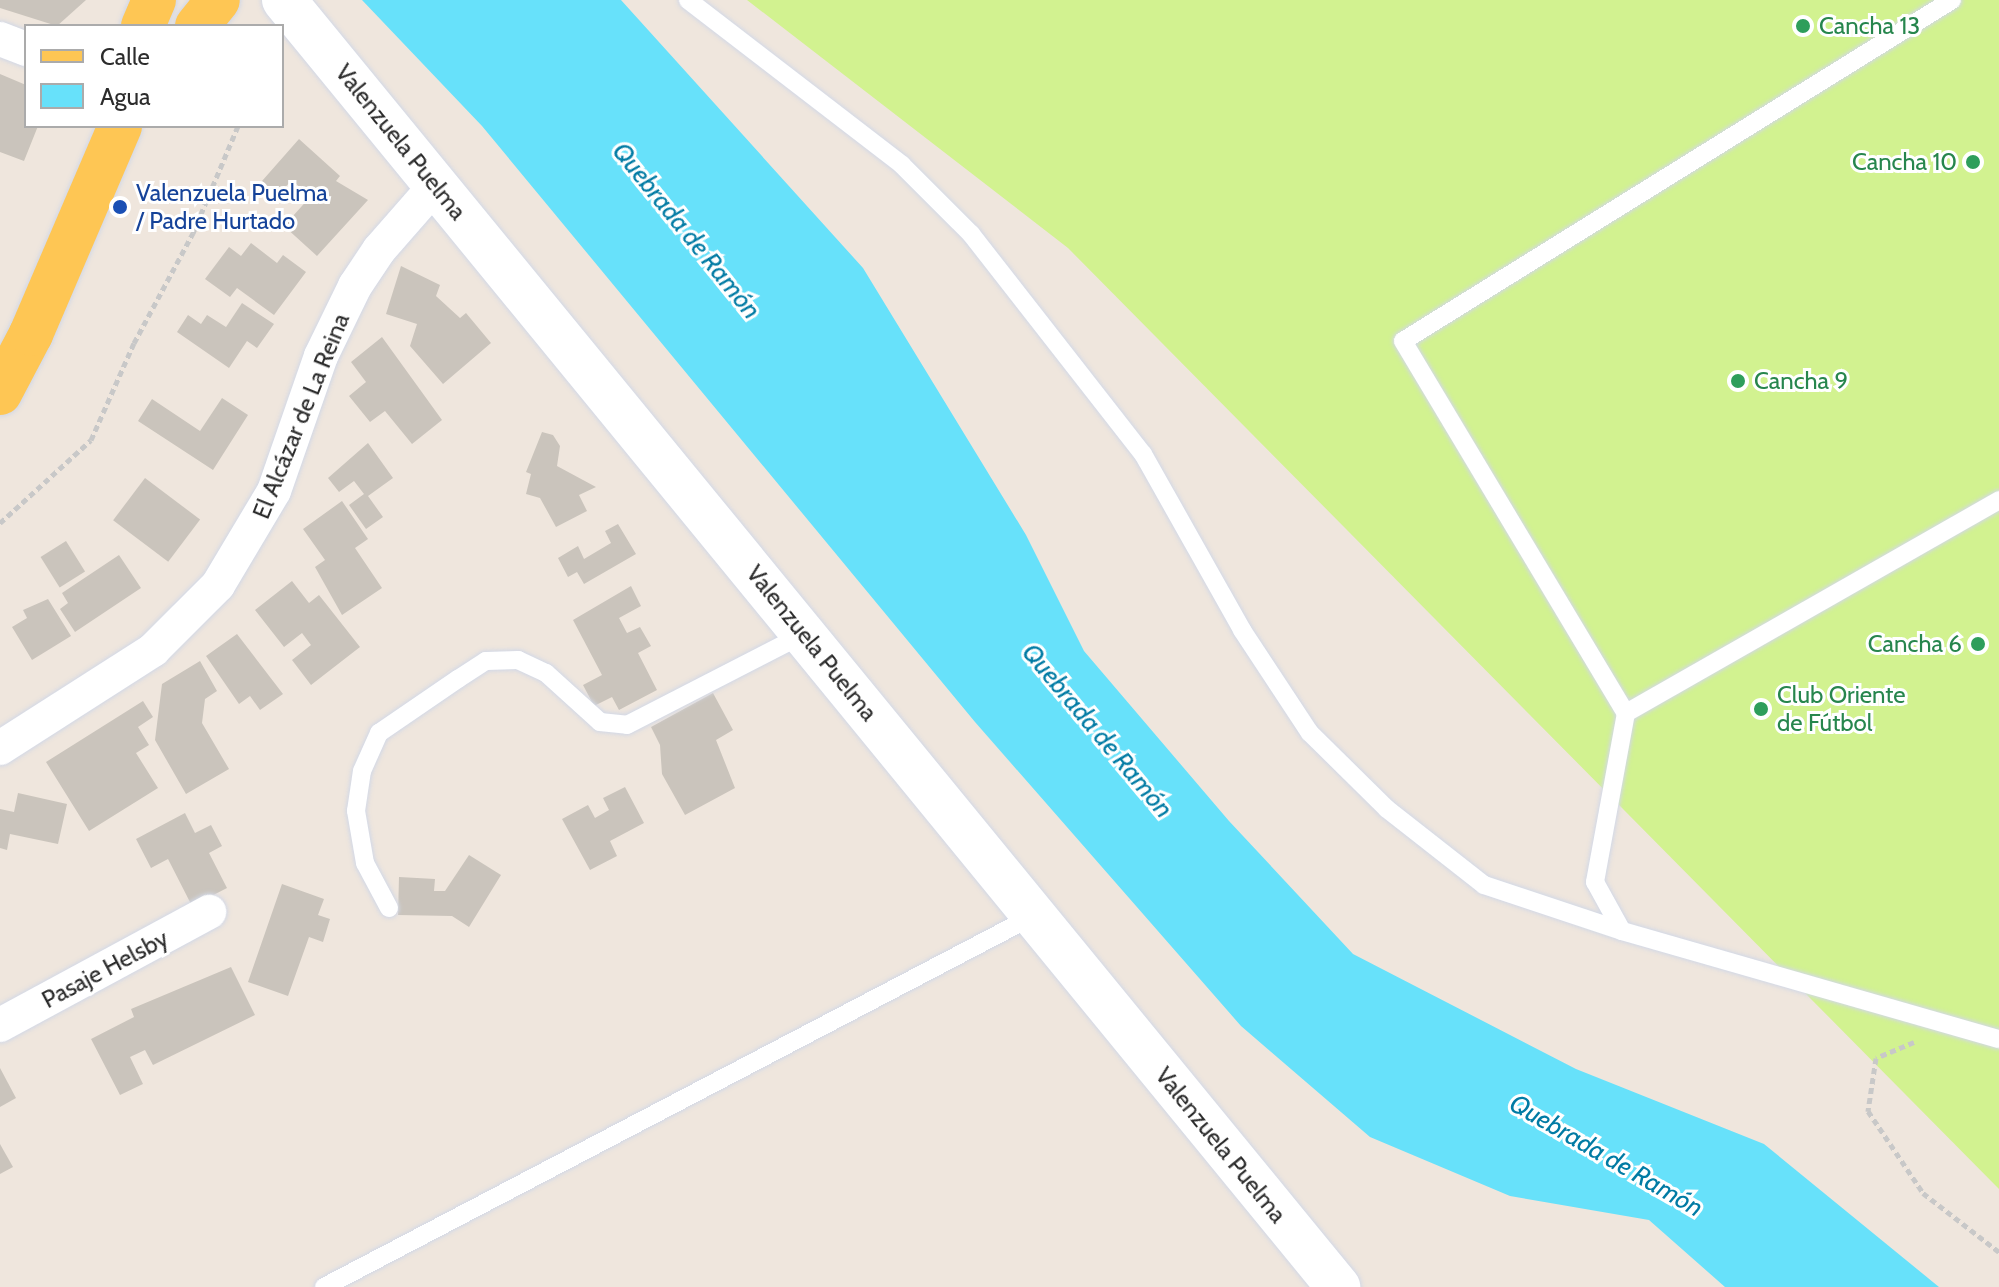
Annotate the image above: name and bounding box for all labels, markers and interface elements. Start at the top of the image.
place label: Cancha 13 [1819,12,1920,40]
marker: Cancha 13 [1794,17,1812,35]
legend [24,24,284,128]
text: Calle [100,42,150,71]
street label: Valenzuela Puelma [329,58,473,226]
text: Agua [100,82,151,111]
water label: Quebrada de Ramón [605,137,767,325]
place label: Cancha 10 [1852,148,1957,176]
marker: Cancha 10 [1964,153,1982,171]
place label: Valenzuela Puelma / Padre Hurtado [136,179,328,235]
marker: Valenzuela Puelma / Padre Hurtado [111,198,129,216]
street label: El Alcázar de La Reina [247,309,355,523]
place label: Cancha 9 [1754,367,1848,395]
marker: Cancha 9 [1729,372,1747,390]
street label: Valenzuela Puelma [740,559,884,727]
place label: Cancha 6 [1868,630,1962,658]
marker: Cancha 6 [1969,635,1987,653]
water label: Quebrada de Ramón [1015,637,1179,825]
place label: Club Oriente de Fútbol [1777,681,1906,737]
marker: Club Oriente de Fútbol [1752,700,1770,718]
street label: Pasaje Helsby [37,924,173,1014]
street label: Valenzuela Puelma [1149,1061,1293,1229]
water label: Quebrada de Ramón [1504,1088,1708,1224]

